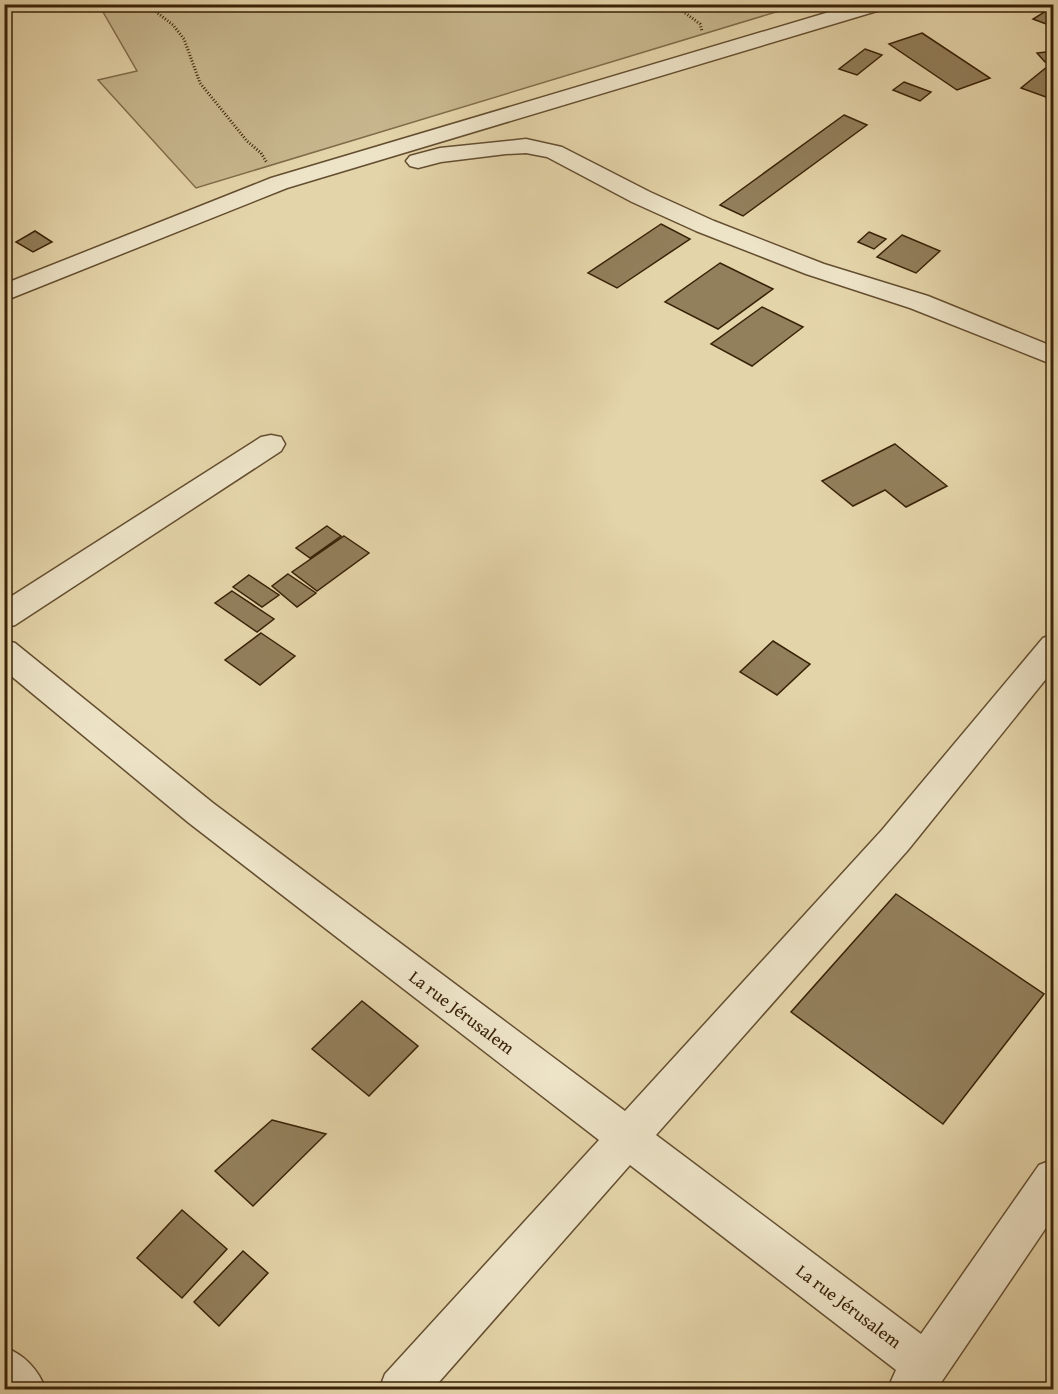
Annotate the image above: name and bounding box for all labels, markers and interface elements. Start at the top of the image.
street label: La rue Jérusalem [404,963,521,1061]
street label: La rue Jérusalem [791,1257,908,1355]

